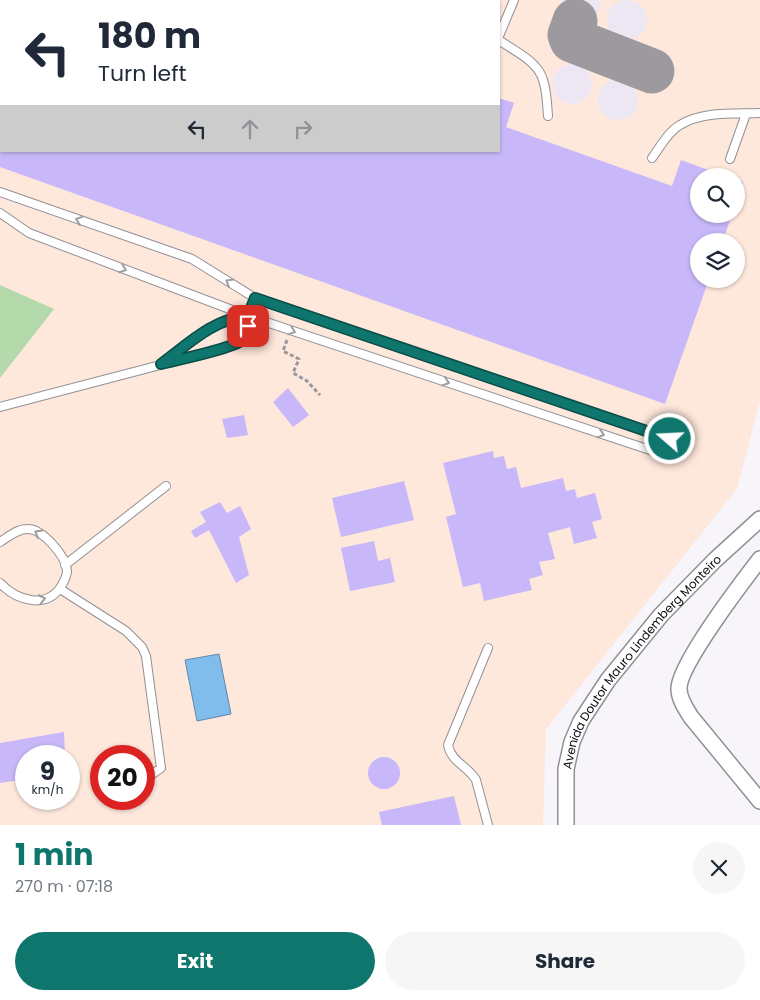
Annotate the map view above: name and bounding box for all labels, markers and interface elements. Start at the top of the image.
text: 180 m [98,11,201,60]
icon: left [15,20,80,85]
text: Turn left [98,58,186,89]
icon: left [183,115,211,143]
icon: ahead [236,115,264,143]
icon: right [289,115,317,143]
map controls [690,168,745,288]
button: search [690,168,745,223]
one-way arrow [76,216,84,226]
button: layers [690,233,745,288]
one-way arrow [118,263,127,273]
one-way arrow [225,278,234,288]
pin [227,305,269,347]
icon: arrive [234,312,262,340]
one-way arrow [288,325,296,335]
one-way arrow [442,377,450,387]
position arrow [643,412,695,464]
one-way arrow [596,428,604,438]
one-way arrow [34,529,43,539]
street label: Avenida Doutor Mauro Lindemberg Monteiro [558,550,725,771]
one-way arrow [38,594,46,605]
speed limit sign: 20 [90,745,155,810]
text: 9 [40,754,55,789]
text: km/h [32,781,63,798]
text: 1 min [15,833,93,876]
button: close [693,842,745,894]
text: 270 m · 07:18 [15,875,113,898]
button: Exit [15,932,375,990]
button: Share [385,932,745,990]

